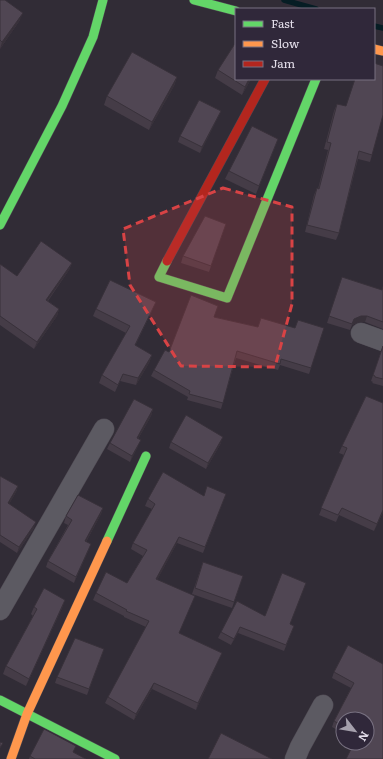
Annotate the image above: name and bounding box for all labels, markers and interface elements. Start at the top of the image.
legend [235,8,375,80]
text: Fast [271,14,295,32]
text: Slow [271,34,300,52]
text: Jam [271,54,296,72]
north arrow [335,711,375,751]
text: N [355,729,374,745]

